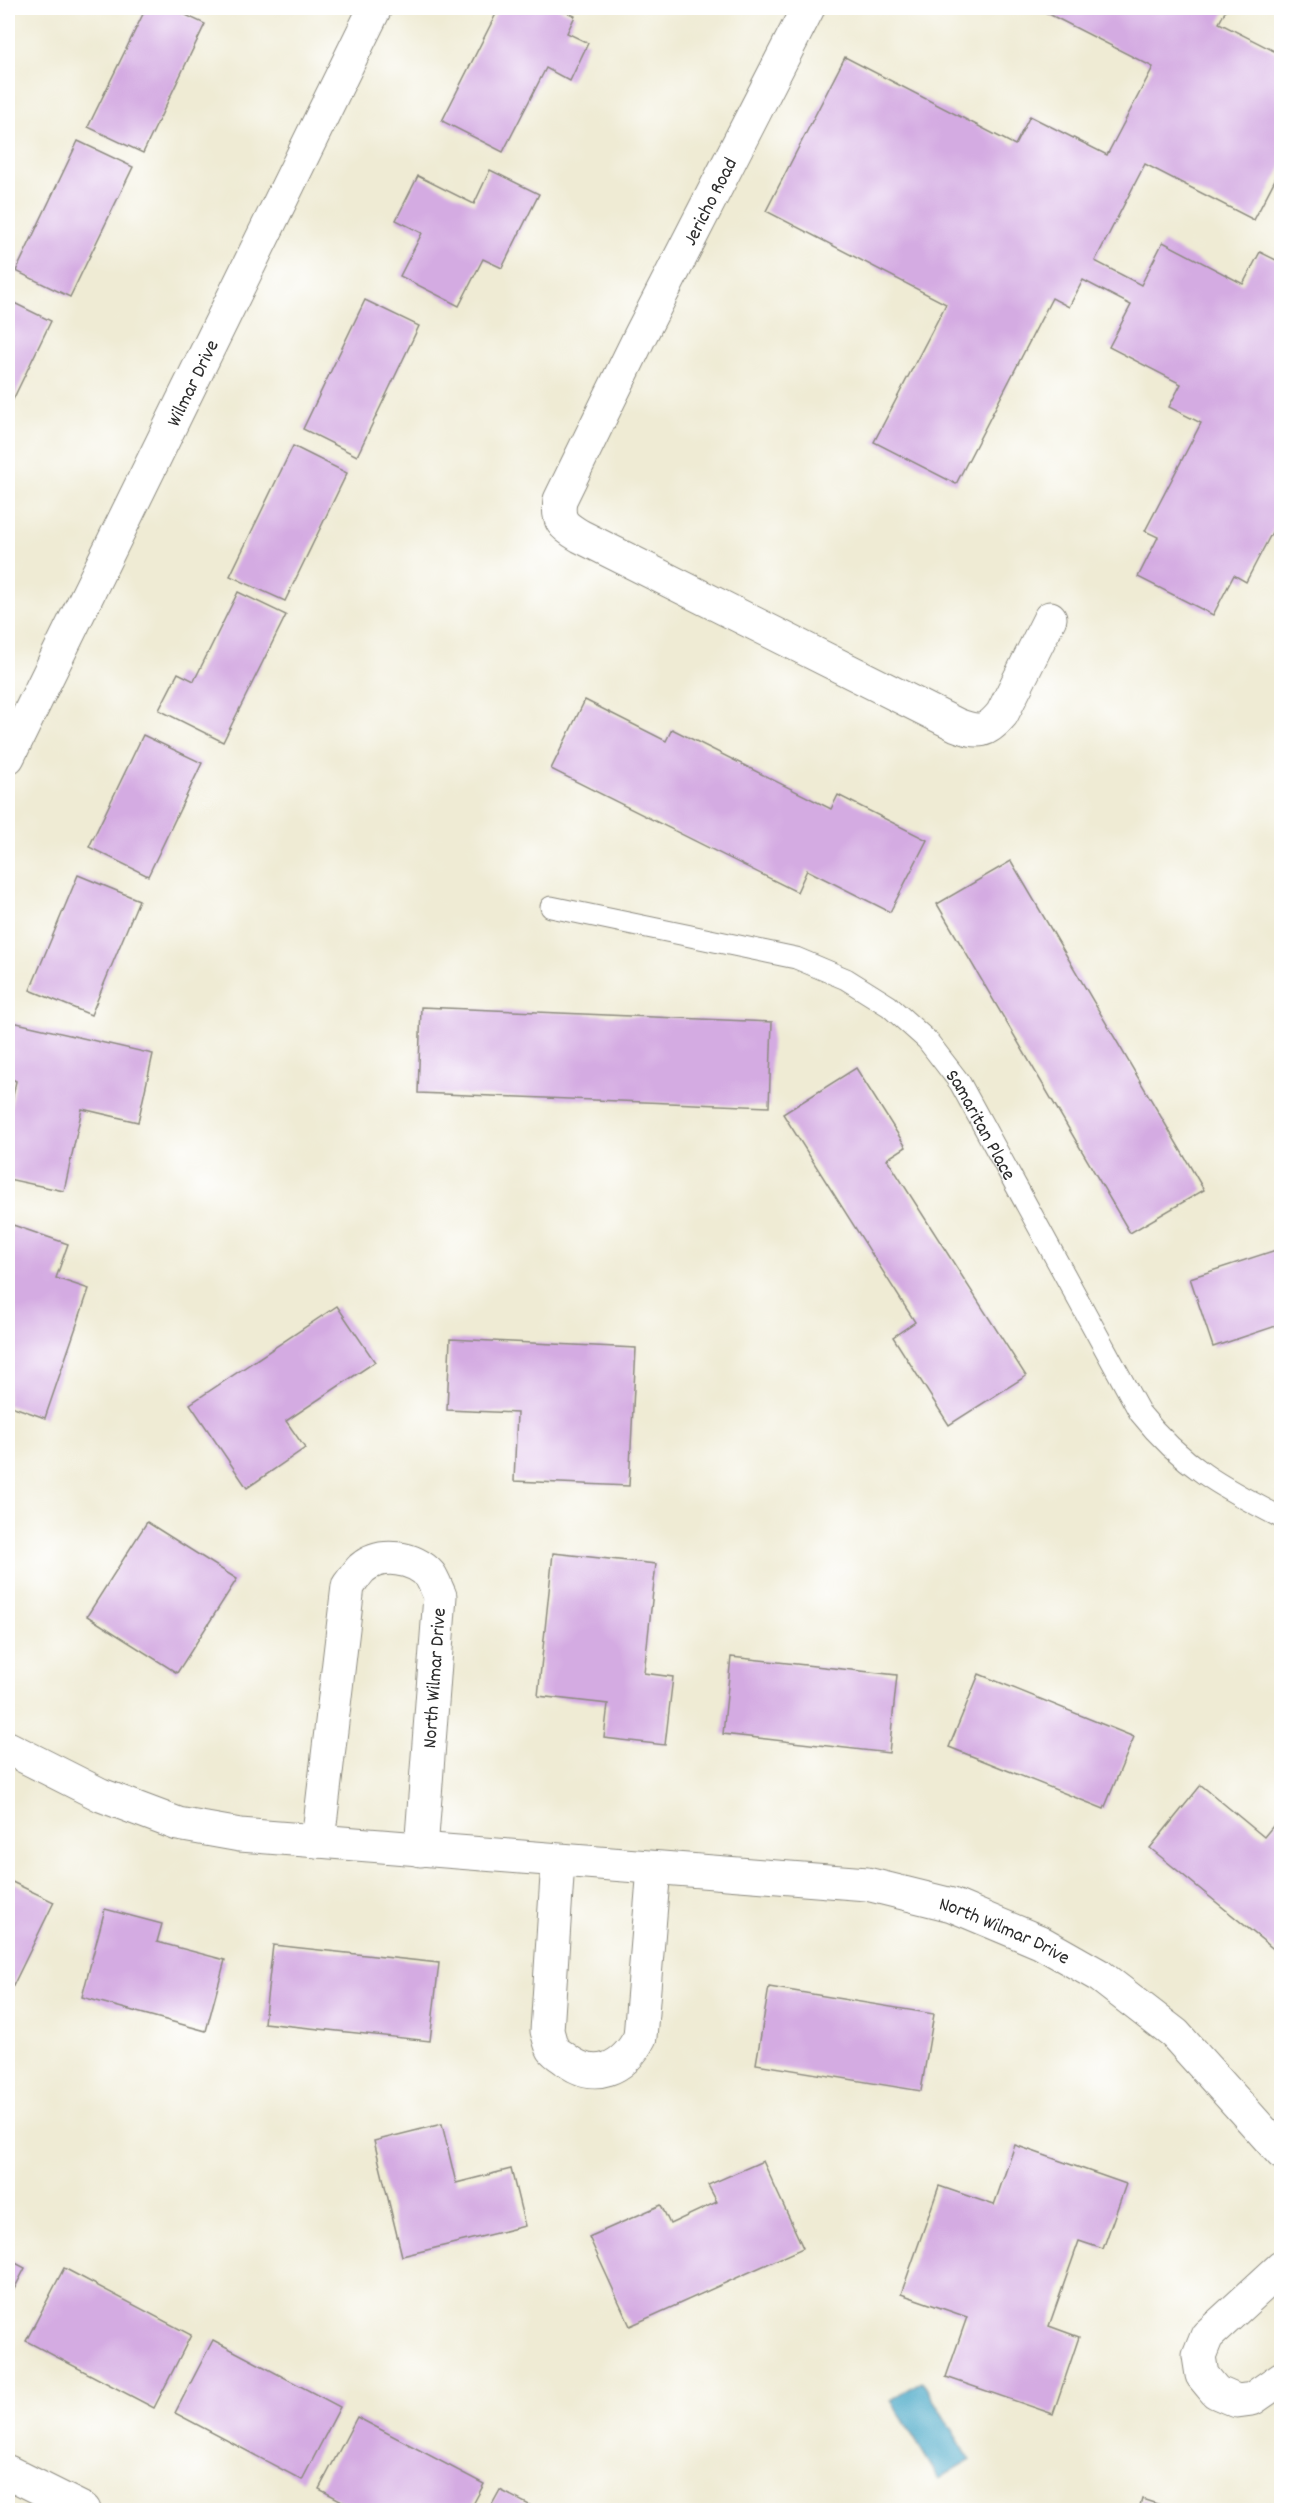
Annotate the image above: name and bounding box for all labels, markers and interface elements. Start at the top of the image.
street label: Jericho Road [678,154,746,251]
street label: Wilmar Drive [161,335,227,432]
street label: Samaritan Place [937,1064,1022,1186]
street label: North Wilmar Drive [417,1607,455,1749]
street label: North Wilmar Drive [936,1891,1074,1973]

